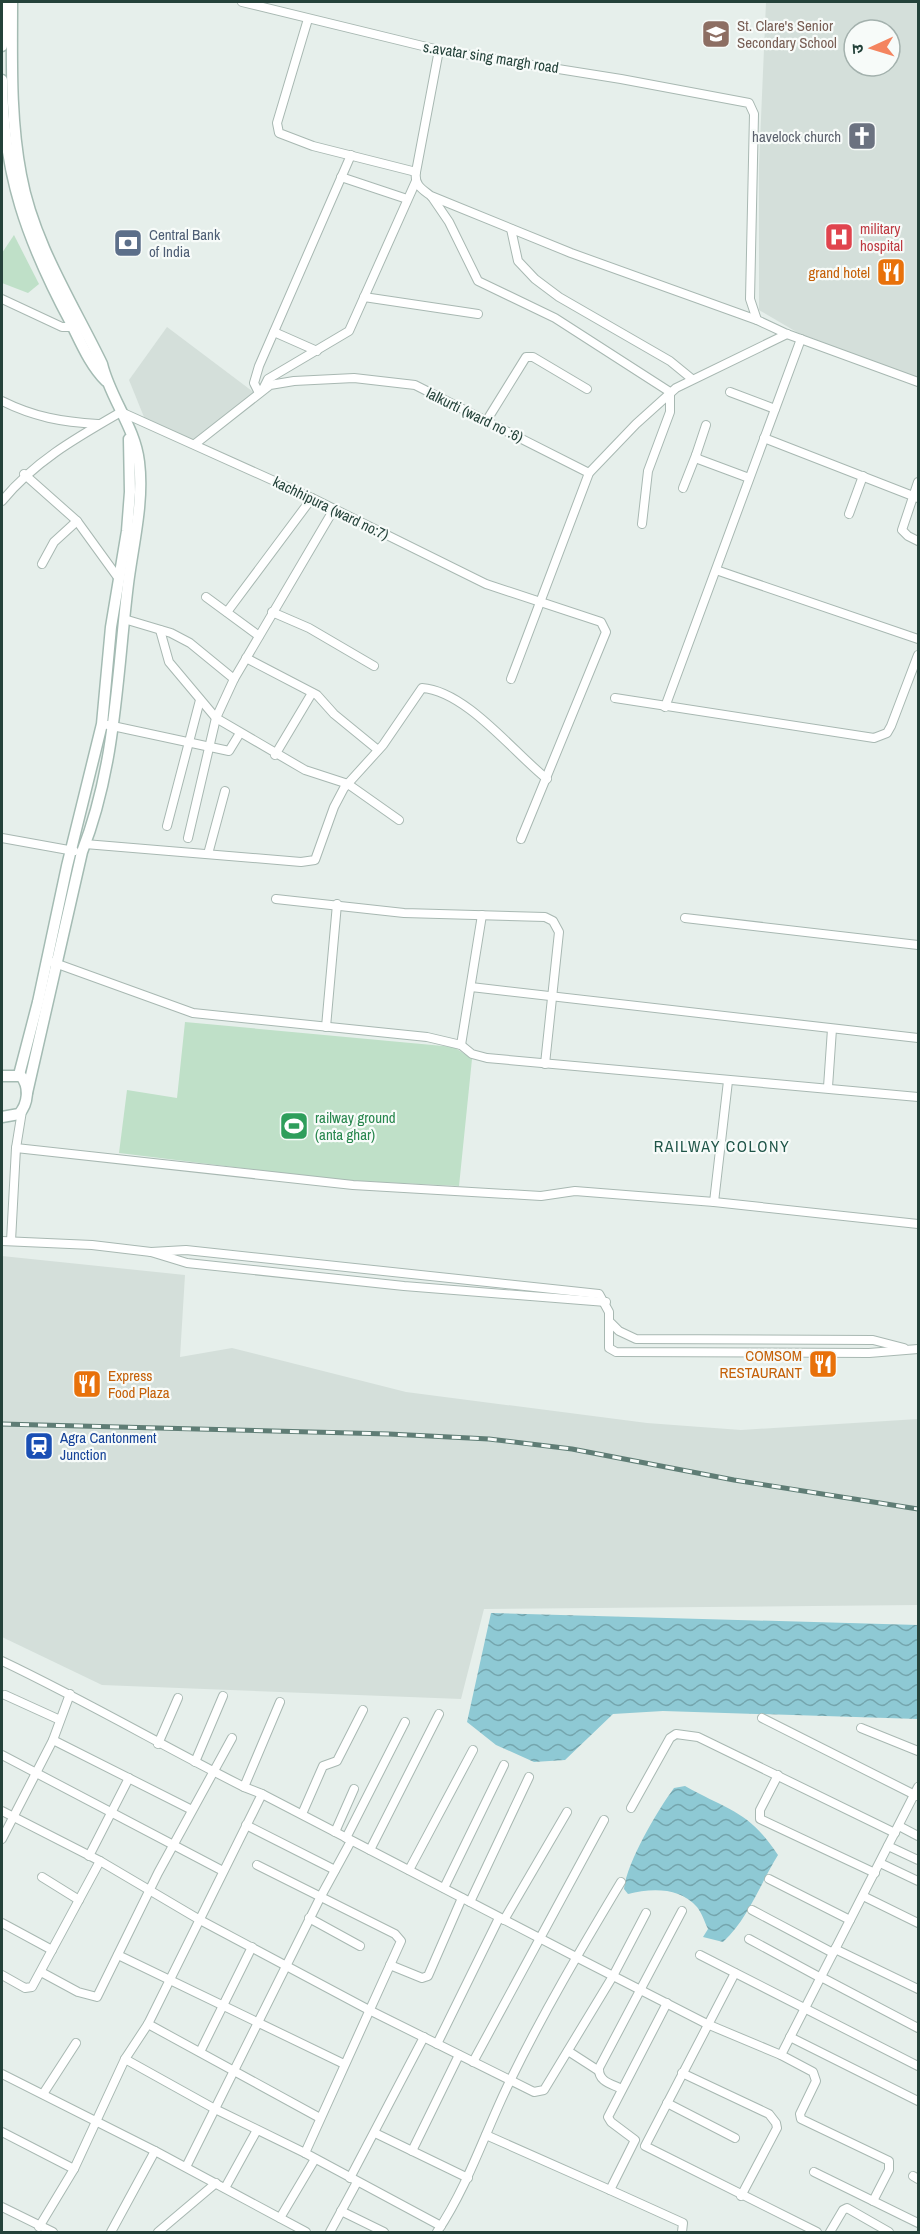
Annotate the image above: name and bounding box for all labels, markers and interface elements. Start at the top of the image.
place label: St. Clare's Senior Secondary School [737,15,837,53]
school or university icon: St. Clare's Senior Secondary School [700,18,732,50]
north arrow [842,18,902,78]
street label: s.avatar sing margh road [422,36,560,78]
text: उ [846,43,868,54]
church icon: havelock church [846,120,878,152]
place label: havelock church [752,126,841,147]
place label: military hospital [860,218,903,256]
hospital icon: military hospital [823,221,855,253]
place label: Central Bank of India [149,224,221,262]
bank icon: Central Bank of India [112,227,144,259]
restaurant icon: grand hotel [875,256,907,288]
place label: grand hotel [808,262,870,283]
street label: lalkurti (ward no :6) [423,382,527,448]
street label: kachhipura (ward no:7) [270,471,392,545]
place label: railway ground (anta ghar) [315,1107,396,1145]
sports icon: railway ground (anta ghar) [278,1110,310,1142]
district label: RAILWAY COLONY [654,1135,790,1157]
place label: COMSOM RESTAURANT [720,1345,802,1383]
restaurant icon: COMSOM RESTAURANT [807,1348,839,1380]
place label: Express Food Plaza [108,1365,170,1403]
restaurant icon: Express Food Plaza [71,1368,103,1400]
place label: Agra Cantonment Junction [59,1427,157,1465]
station icon: Agra Cantonment Junction [23,1430,55,1462]

